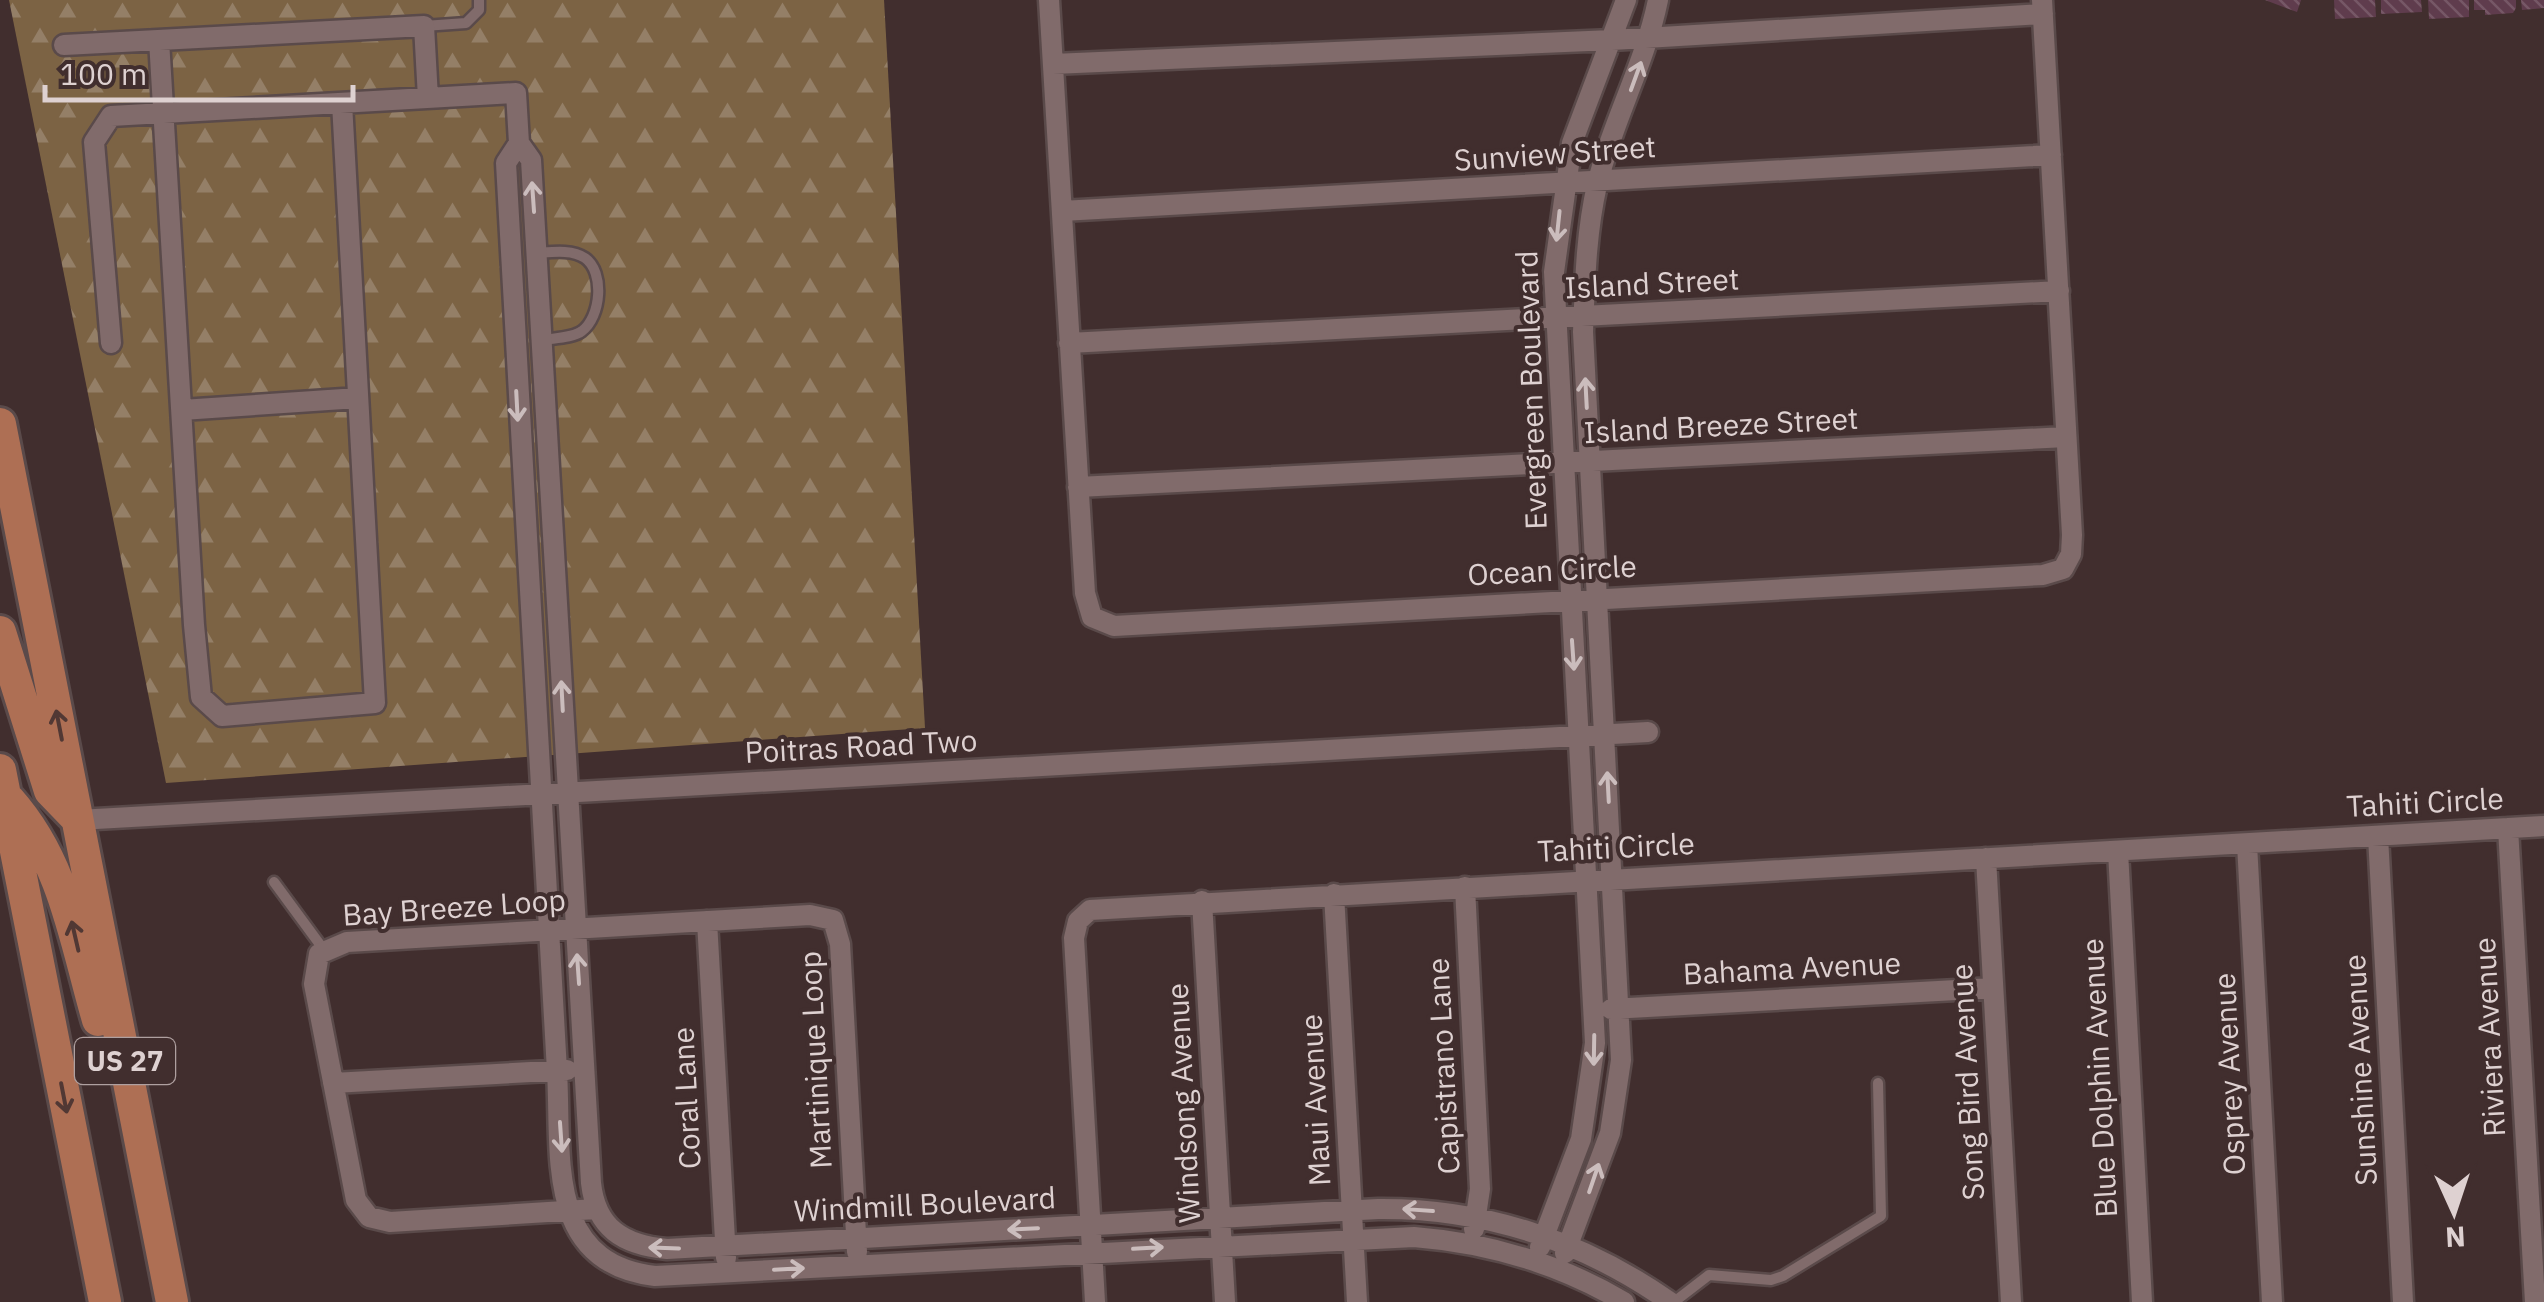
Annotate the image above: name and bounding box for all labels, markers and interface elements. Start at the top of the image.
scale bar [45,40,352,102]
text: 100 m [60,54,147,93]
one-way arrow [1628,61,1646,92]
street label: Sunview Street [1453,126,1657,179]
one-way arrow [524,181,543,213]
one-way arrow [1549,210,1568,242]
street label: Evergreen Boulevard [1506,250,1555,530]
street label: Island Street [1564,258,1740,307]
one-way arrow [1576,377,1595,409]
one-way arrow [508,389,527,421]
street label: Island Breeze Street [1583,398,1859,451]
street label: Ocean Circle [1466,546,1638,593]
one-way arrow [1564,639,1583,671]
one-way arrow [552,681,571,713]
one-way arrow [49,710,68,742]
street label: Poitras Road Two [744,720,978,771]
one-way arrow [1598,772,1617,804]
street label: Tahiti Circle [2345,778,2505,825]
street label: Tahiti Circle [1536,823,1696,870]
street label: Bay Breeze Loop [341,879,567,934]
one-way arrow [65,920,83,952]
street label: Riviera Avenue [2464,936,2513,1138]
street label: Blue Dolphin Avenue [2072,937,2125,1219]
street label: Bahama Avenue [1682,942,1902,993]
street label: Martinique Loop [789,950,840,1170]
one-way arrow [568,953,587,985]
street label: Sunshine Avenue [2334,954,2385,1187]
street label: Capistrano Lane [1417,957,1468,1175]
street label: Song Bird Avenue [1941,963,1992,1201]
street label: Osprey Avenue [2204,972,2253,1176]
street label: Windsong Avenue [1157,982,1208,1224]
street label: Maui Avenue [1291,1013,1338,1187]
street label: Coral Lane [662,1026,709,1170]
one-way arrow [1585,1033,1604,1065]
road number: US 27 [75,1038,175,1084]
one-way arrow [56,1081,75,1113]
one-way arrow [552,1121,571,1153]
north arrow [2404,1162,2504,1262]
one-way arrow [1587,1163,1605,1195]
street label: Windmill Boulevard [793,1177,1057,1230]
one-way arrow [1402,1201,1434,1220]
text: N [2444,1218,2466,1256]
one-way arrow [1008,1220,1040,1239]
one-way arrow [648,1238,680,1257]
one-way arrow [1132,1238,1164,1257]
one-way arrow [773,1259,805,1278]

